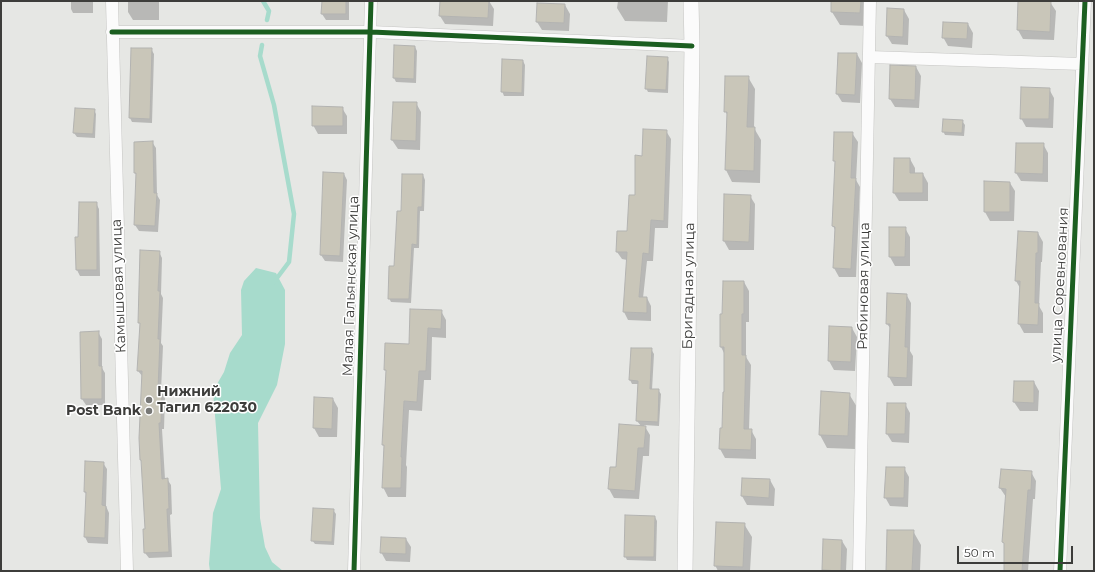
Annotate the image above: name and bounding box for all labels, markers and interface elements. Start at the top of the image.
street label: Малая Гальянская улица [339,195,363,377]
street label: улица Соревнования [1048,207,1072,363]
street label: Камышовая улица [108,219,130,353]
street label: Бригадная улица [679,222,699,350]
street label: Рябиновая улица [854,222,874,350]
place label: Нижний Тагил 622030 [157,384,257,416]
marker: Нижний Тагил 622030 [144,395,154,405]
place label: Post Bank [66,403,141,419]
marker: Post Bank [144,406,154,416]
scale bar [959,538,1075,564]
text: 50 m [964,545,995,560]

